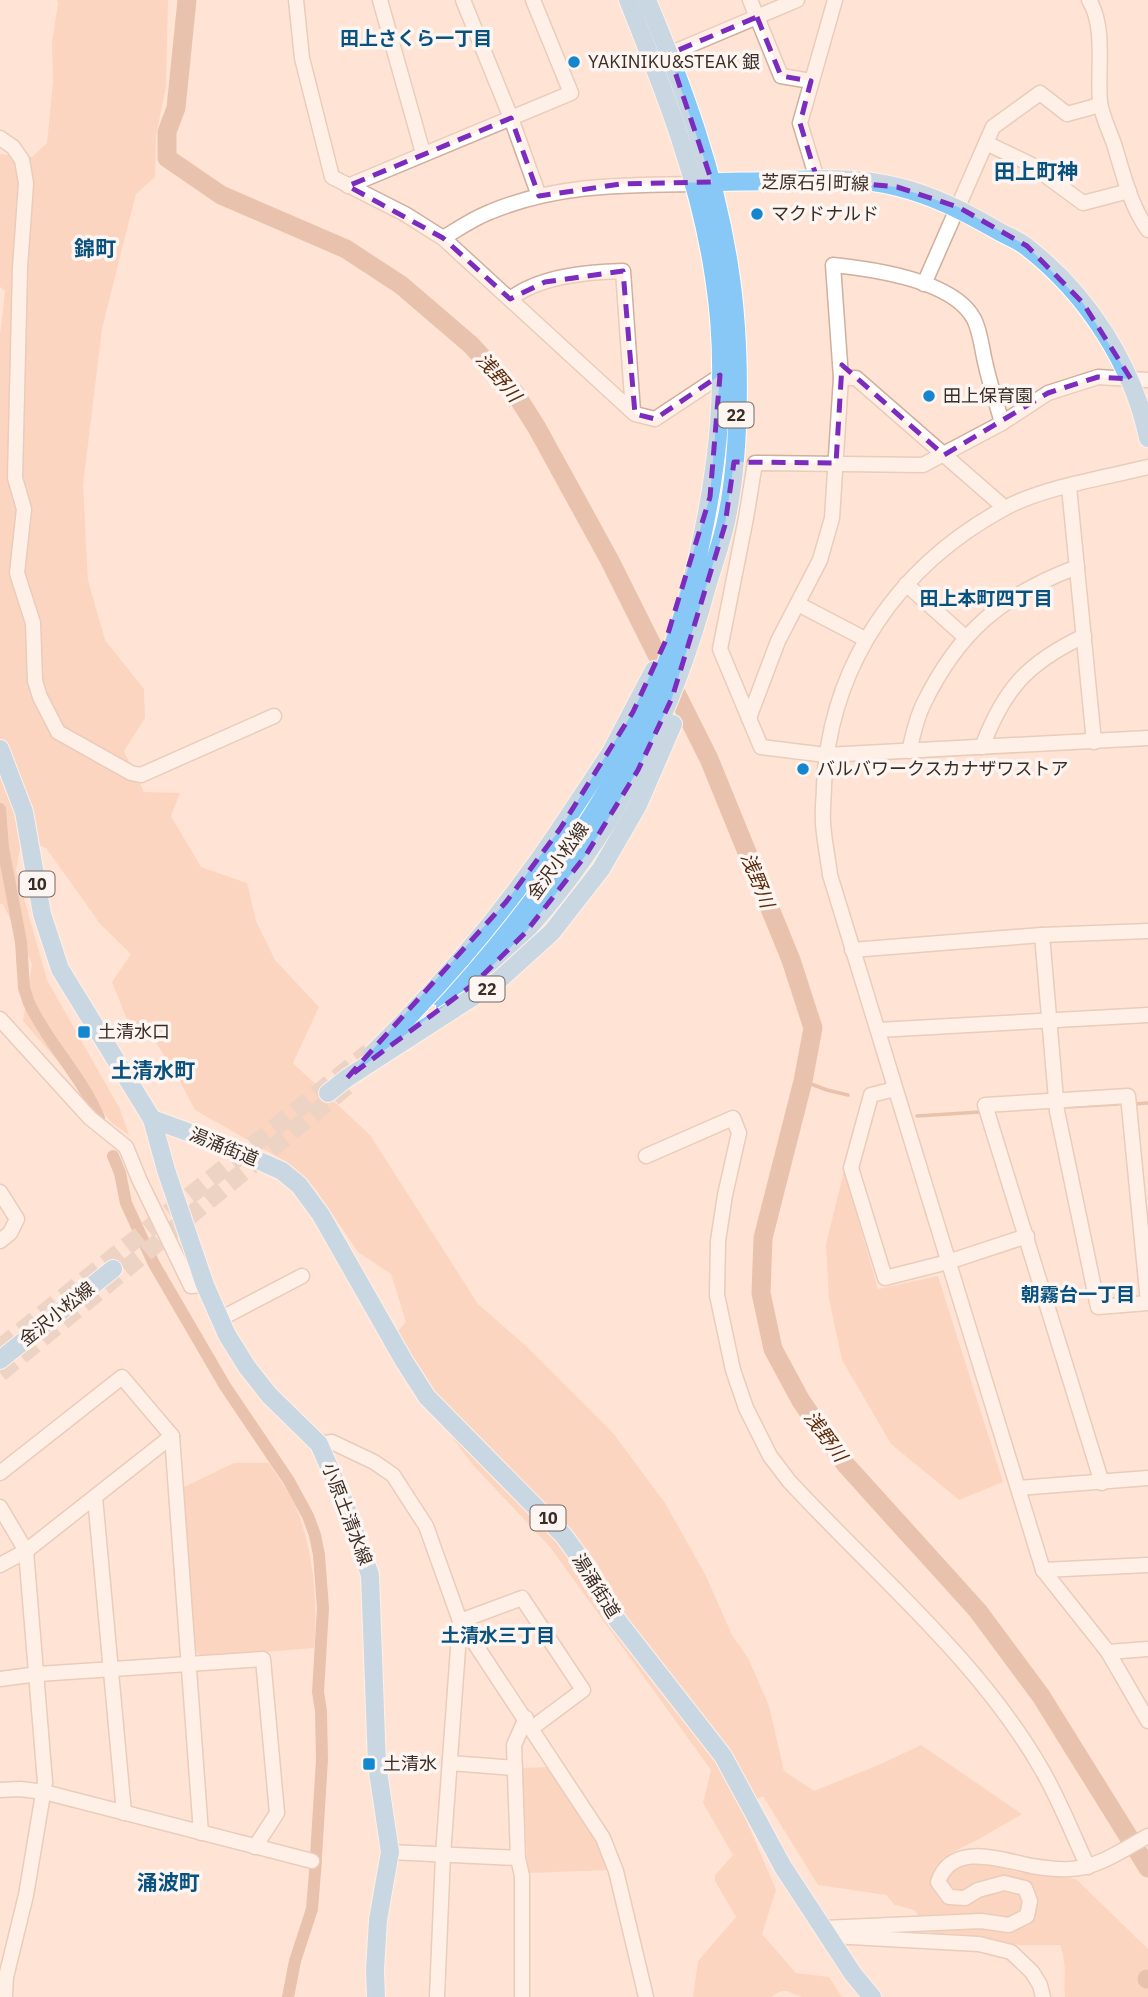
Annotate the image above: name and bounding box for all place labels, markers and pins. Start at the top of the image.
place label: YAKINIKU&STEAK 銀 [588,50,760,73]
marker: YAKINIKU&STEAK 銀 [566,54,582,70]
place label: マクドナルド [771,202,879,225]
marker: マクドナルド [749,206,765,222]
place label: 田上保育園 [943,384,1033,407]
marker: 田上保育園 [921,388,937,404]
place label: バルバワークスカナザワストア [817,757,1068,780]
marker: バルバワークスカナザワストア [795,761,811,777]
place label: 土清水口 [98,1020,170,1043]
marker: 土清水口 [76,1024,92,1040]
place label: 土清水 [383,1752,437,1775]
marker: 土清水 [361,1756,377,1772]

